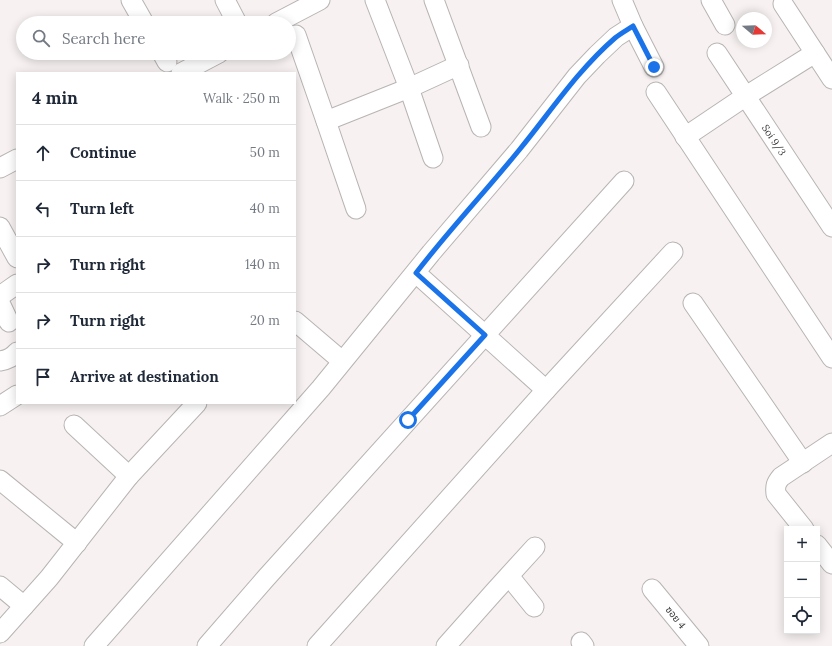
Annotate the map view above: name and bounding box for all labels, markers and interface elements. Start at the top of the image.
north arrow [736,12,772,48]
search box [16,16,296,60]
icon: search [30,27,52,49]
text: Search here [62,29,145,48]
route end [645,58,663,76]
text: 4 min [32,87,78,109]
text: Walk · 250 m [203,90,280,107]
street label: Soi 9/3 [759,122,789,158]
icon: ahead [32,142,54,164]
text: Continue [70,143,136,162]
text: 50 m [250,144,280,161]
icon: left [32,198,54,220]
text: Turn left [70,199,134,218]
text: 40 m [250,200,280,217]
icon: right [32,254,54,276]
text: Turn right [70,255,146,274]
text: 140 m [245,256,280,273]
icon: right [32,310,54,332]
text: Turn right [70,311,146,330]
text: 20 m [250,312,280,329]
icon: arrive [32,366,54,388]
text: Arrive at destination [70,367,219,386]
route start [399,411,417,429]
map controls [784,526,820,634]
button: + [784,526,820,562]
button: − [784,562,820,598]
button: locate [784,598,820,634]
street label: ซอย 4 [663,603,689,632]

